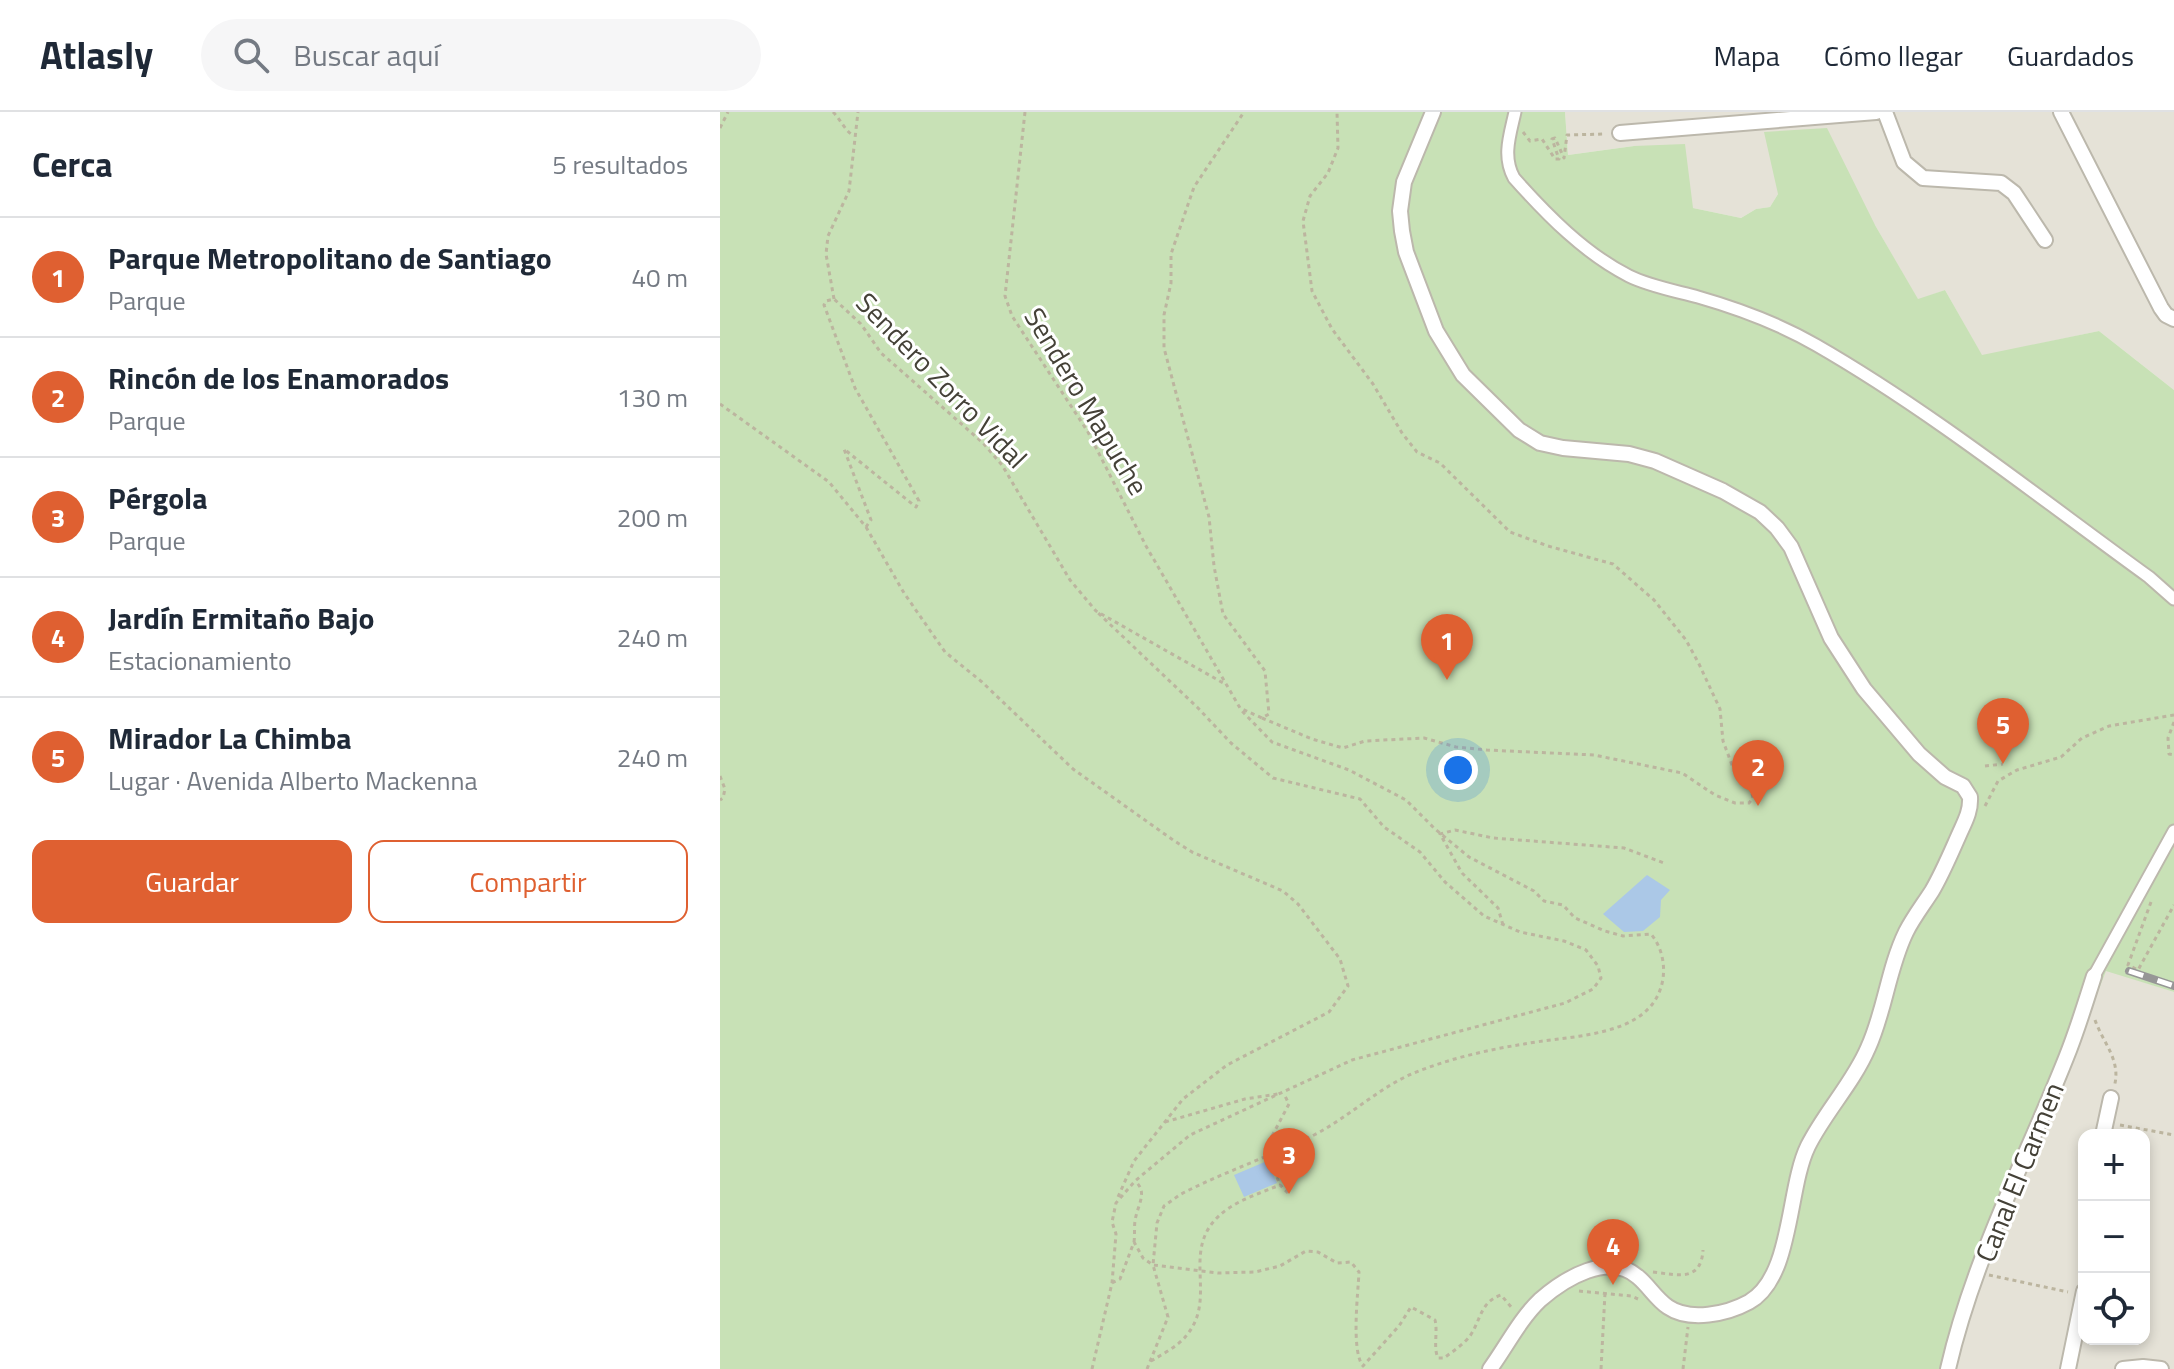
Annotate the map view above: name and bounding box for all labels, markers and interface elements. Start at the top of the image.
search box [201,19,761,91]
text: Atlasly [40,26,153,84]
text: Buscar aquí [293,32,440,78]
icon: search [229,33,273,77]
text: Mapa [1713,34,1780,77]
text: Cómo llegar [1824,34,1963,77]
text: Guardados [2007,34,2134,77]
text: Cerca [32,138,113,190]
text: 5 resultados [552,145,688,184]
text: Parque Metropolitano de Santiago [108,235,552,281]
text: 1 [51,258,65,297]
text: 40 m [631,258,688,297]
text: Parque [108,281,186,320]
street label: Sendero Zorro Vidal [846,282,1038,478]
street label: Sendero Mapuche [1014,299,1160,503]
text: Rincón de los Enamorados [108,355,449,401]
text: 2 [51,378,65,417]
text: 130 m [617,378,688,417]
text: Parque [108,401,186,440]
text: Pérgola [108,475,208,521]
text: 3 [51,498,65,537]
text: 200 m [617,498,688,537]
text: Parque [108,521,186,560]
text: Jardín Ermitaño Bajo [108,595,374,641]
pin: 1 [1421,614,1473,680]
text: 4 [51,618,65,657]
text: 240 m [617,618,688,657]
text: Estacionamiento [108,641,292,680]
pin: 5 [1977,698,2029,764]
text: Mirador La Chimba [108,715,352,761]
text: 5 [51,738,65,777]
text: 240 m [617,738,688,777]
pin: 2 [1732,740,1784,806]
your location [1438,750,1478,790]
text: Lugar · Avenida Alberto Mackenna [108,761,477,800]
button: Guardar [32,840,352,923]
button: Compartir [368,840,688,923]
street label: Canal El Carmen [1963,1076,2075,1268]
pin: 3 [1263,1128,1315,1194]
map controls [2078,1129,2150,1345]
button: + [2078,1129,2150,1201]
button: − [2078,1201,2150,1273]
pin: 4 [1587,1219,1639,1285]
button: locate [2078,1273,2150,1345]

